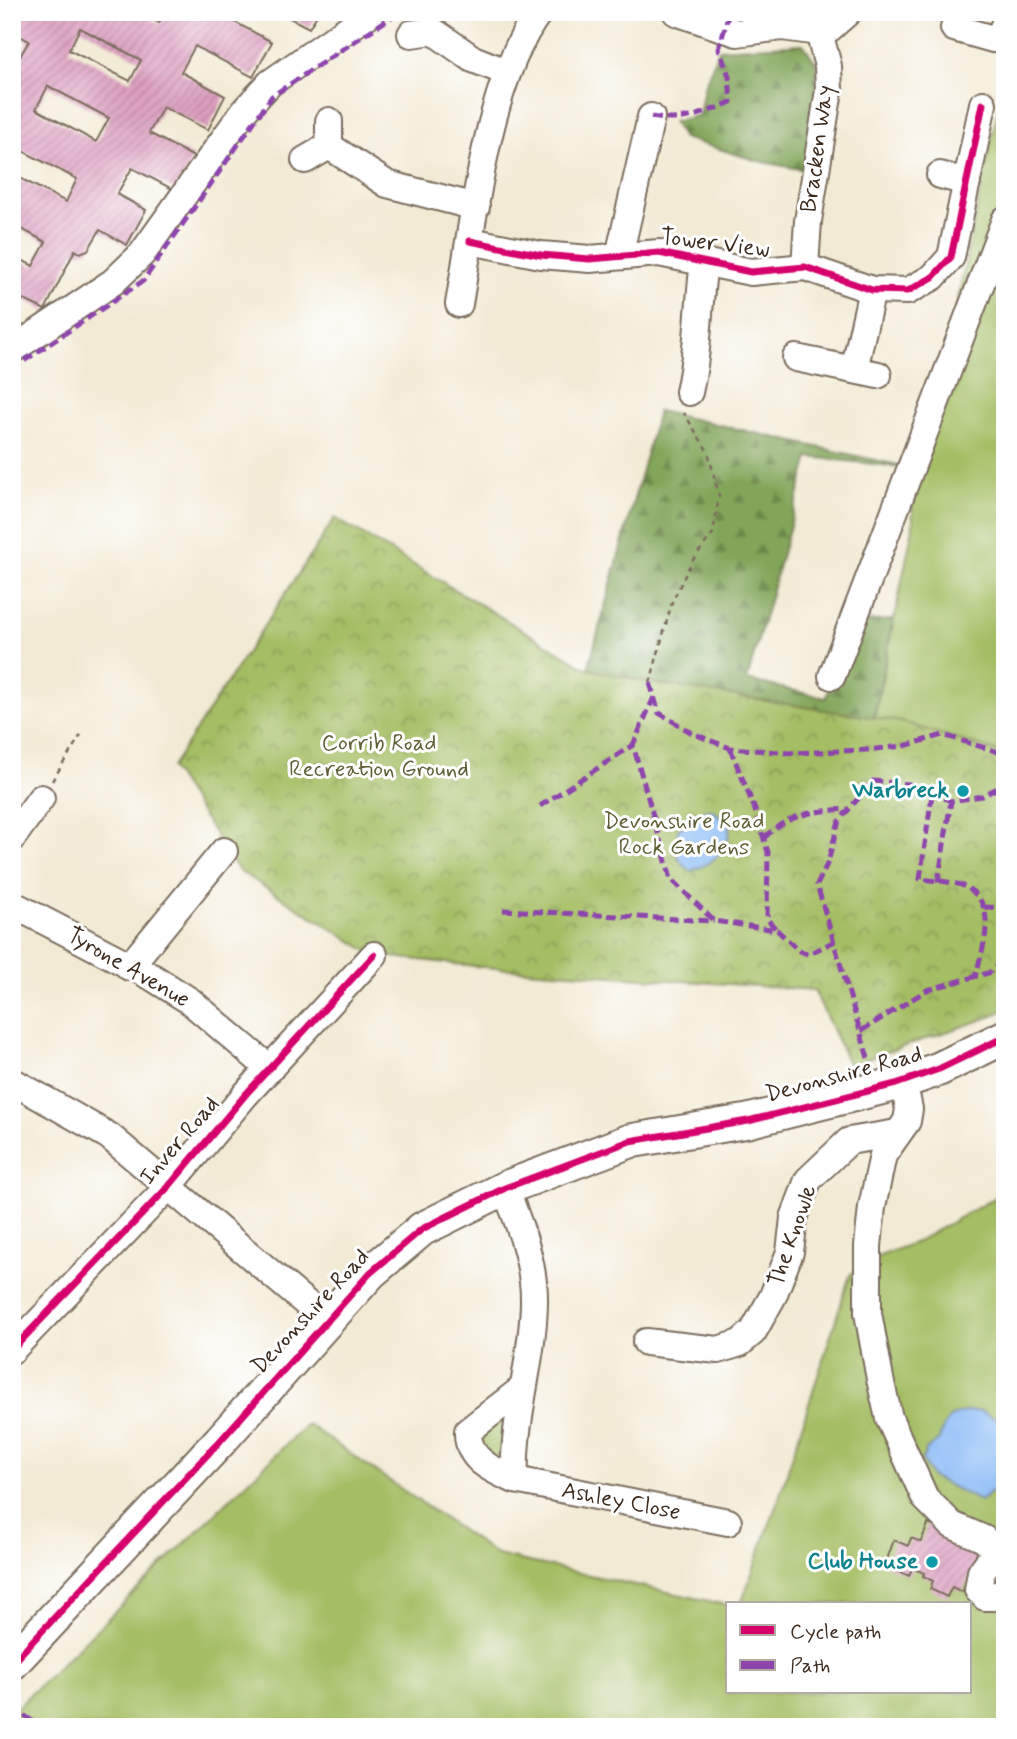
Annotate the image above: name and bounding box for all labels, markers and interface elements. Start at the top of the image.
street label: Bracken Way [794,83,842,215]
street label: Tower View [659,222,771,266]
park label: Corrib Road Recreation Ground [289,729,469,785]
place label: Warbreck [851,776,950,806]
marker: Warbreck [955,783,971,799]
park label: Devonshire Road Rock Gardens [604,807,764,863]
street label: Tyrone Avenue [61,921,195,1015]
street label: Devonshire Road [762,1040,926,1110]
street label: Inver Road [133,1090,227,1192]
street label: The Knowle [762,1181,824,1291]
street label: Devonshire Road [245,1243,377,1381]
street label: Ashley Close [559,1476,683,1528]
place label: Club House [808,1547,919,1577]
marker: Club House [924,1554,940,1570]
legend [726,1602,972,1694]
text: Cycle path [790,1618,881,1646]
text: Path [790,1652,830,1680]

